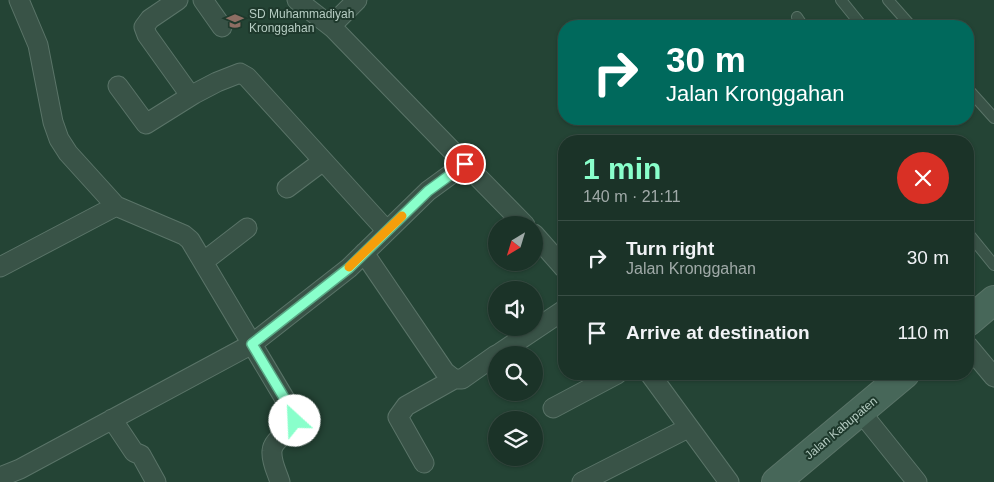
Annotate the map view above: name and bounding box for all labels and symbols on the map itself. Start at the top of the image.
place label: SD Muhammadiyah Kronggahan [249,7,354,35]
school or university icon: SD Muhammadiyah Kronggahan [225,11,245,31]
pin [444,143,486,185]
north arrow [488,216,542,271]
position arrow [268,394,320,446]
street label: Jalan Kabupaten [802,394,880,462]

